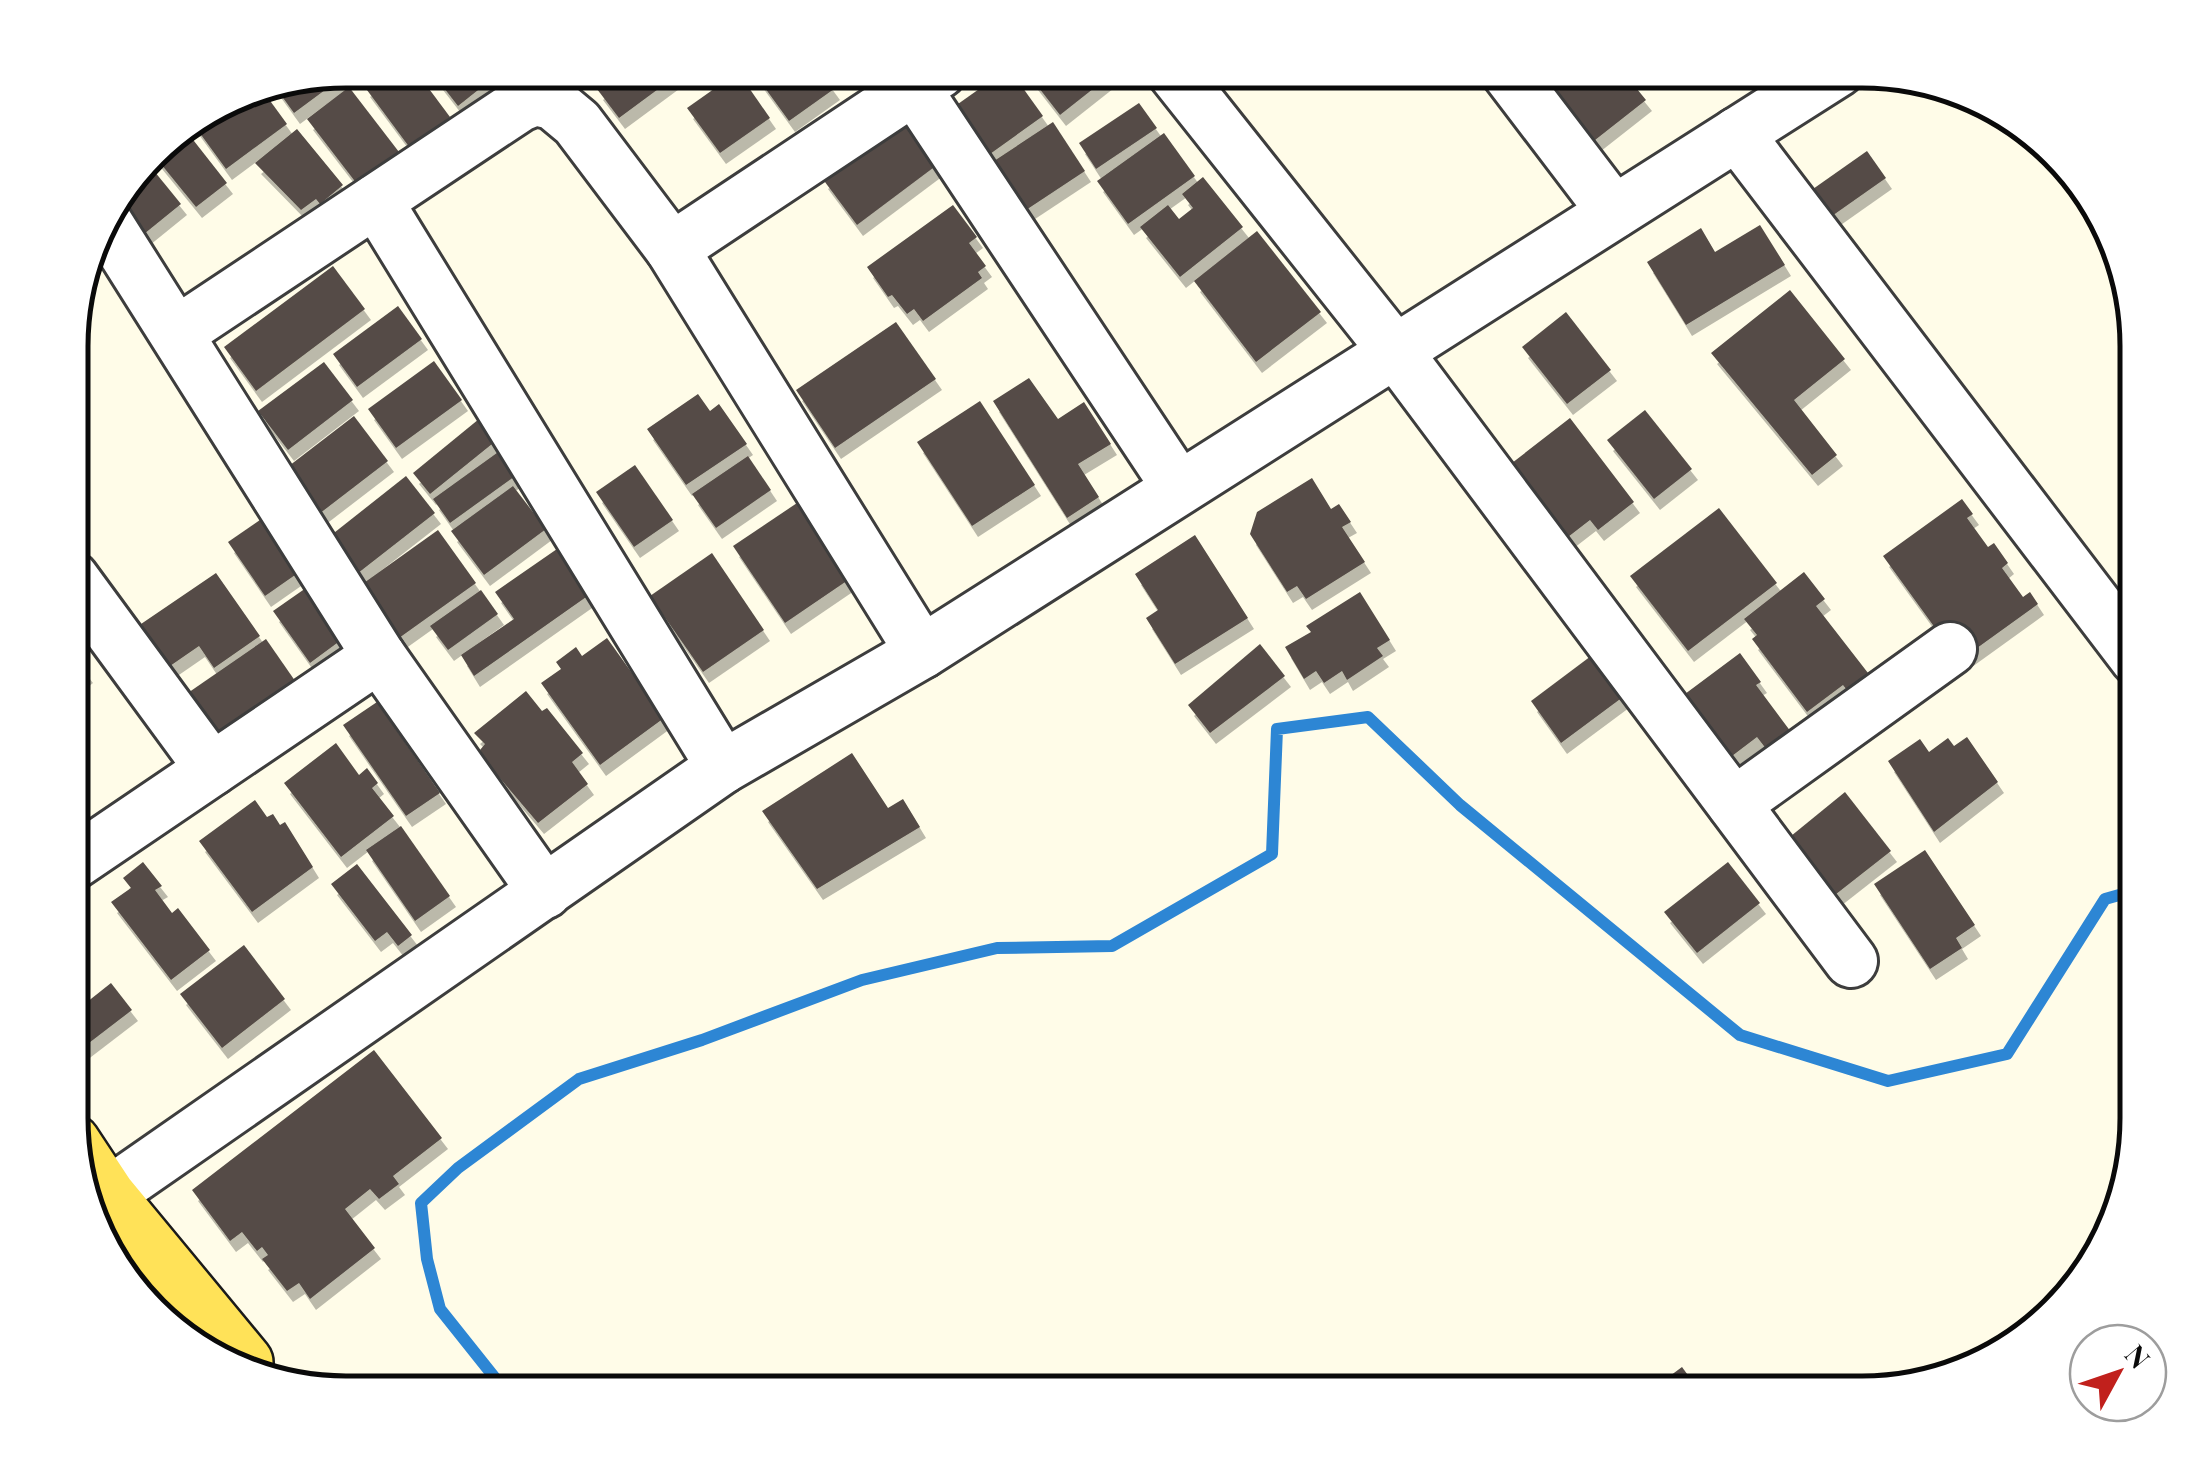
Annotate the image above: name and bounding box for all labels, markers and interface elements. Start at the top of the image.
north arrow [2068,1323,2168,1423]
text: N [2118,1336,2159,1376]

